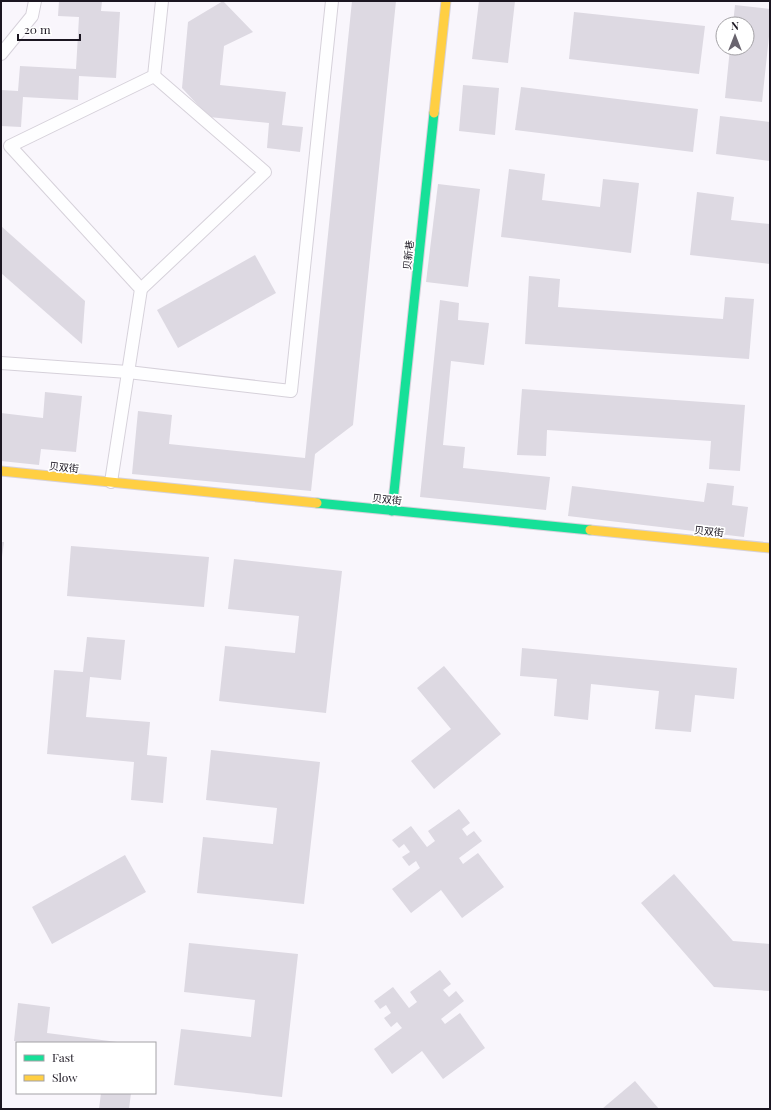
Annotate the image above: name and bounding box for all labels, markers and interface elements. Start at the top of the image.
scale bar [18,16,80,42]
north arrow [715,16,755,56]
text: N [731,18,739,33]
text: 20 m [24,21,51,37]
street label: 贝新巷 [399,239,417,271]
street label: 贝双街 [48,458,80,476]
street label: 贝双街 [371,490,403,508]
street label: 贝双街 [693,522,725,540]
legend [16,1042,156,1094]
text: Fast [52,1049,75,1065]
text: Slow [52,1069,78,1085]

